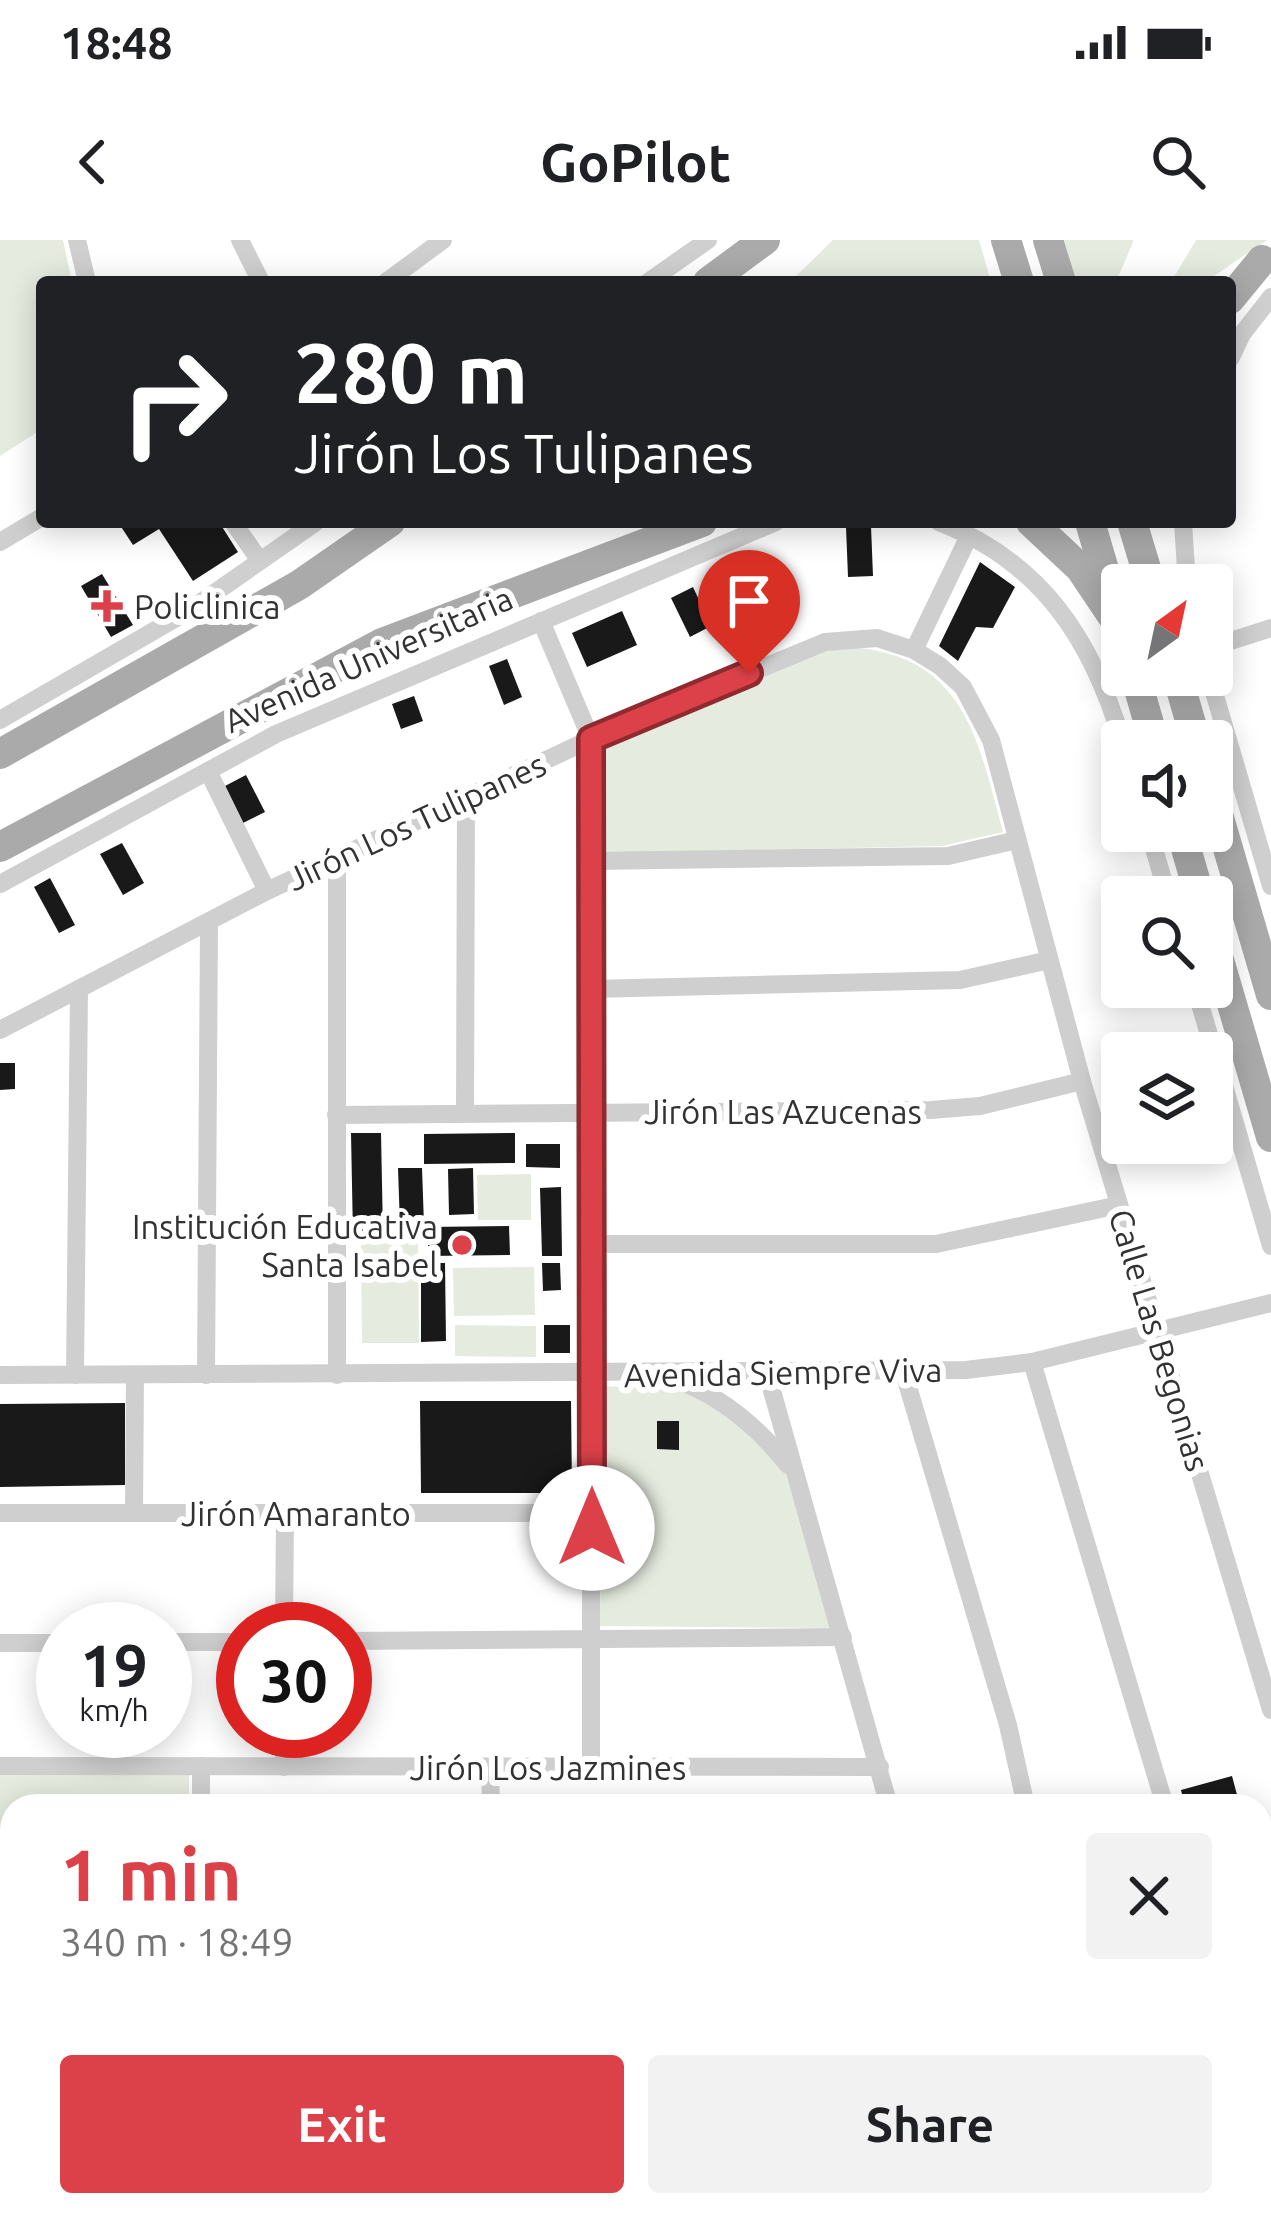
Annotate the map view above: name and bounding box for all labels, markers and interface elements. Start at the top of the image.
text: 18:48 [60,17,173,68]
icon: back [60,129,126,195]
icon: search [1145,129,1211,195]
text: GoPilot [540,132,731,192]
icon: right [96,324,252,480]
text: 280 m [294,325,528,419]
text: Jirón Los Tulipanes [294,423,754,483]
pin [698,550,800,673]
north arrow [1101,564,1233,696]
map controls [1101,564,1233,1164]
icon: arrive [716,568,782,634]
street label: Avenida Universitaria [218,579,518,739]
place label: Policlinica [134,588,280,625]
marker: Policlinica [91,590,123,622]
button: sound [1101,720,1233,852]
street label: Jirón Los Tulipanes [281,745,551,897]
button: search [1101,876,1233,1008]
button: layers [1101,1032,1233,1164]
street label: Jirón Las Azucenas [644,1093,922,1130]
street label: Calle Las Begonias [1103,1205,1217,1475]
place label: Institución Educativa Santa Isabel [132,1208,438,1283]
marker: Institución Educativa Santa Isabel [449,1232,475,1258]
street label: Avenida Siempre Viva [623,1351,943,1393]
position arrow [529,1465,655,1591]
street label: Jirón Amaranto [181,1495,411,1532]
speed limit sign: 30 [216,1602,372,1758]
text: 19 [80,1631,148,1698]
text: km/h [79,1693,149,1727]
street label: Jirón Los Jazmines [410,1749,686,1786]
button: close [1086,1833,1212,1959]
text: 1 min [60,1834,242,1915]
text: 340 m · 18:49 [60,1920,294,1963]
button: Exit [60,2055,624,2193]
button: Share [648,2055,1212,2193]

